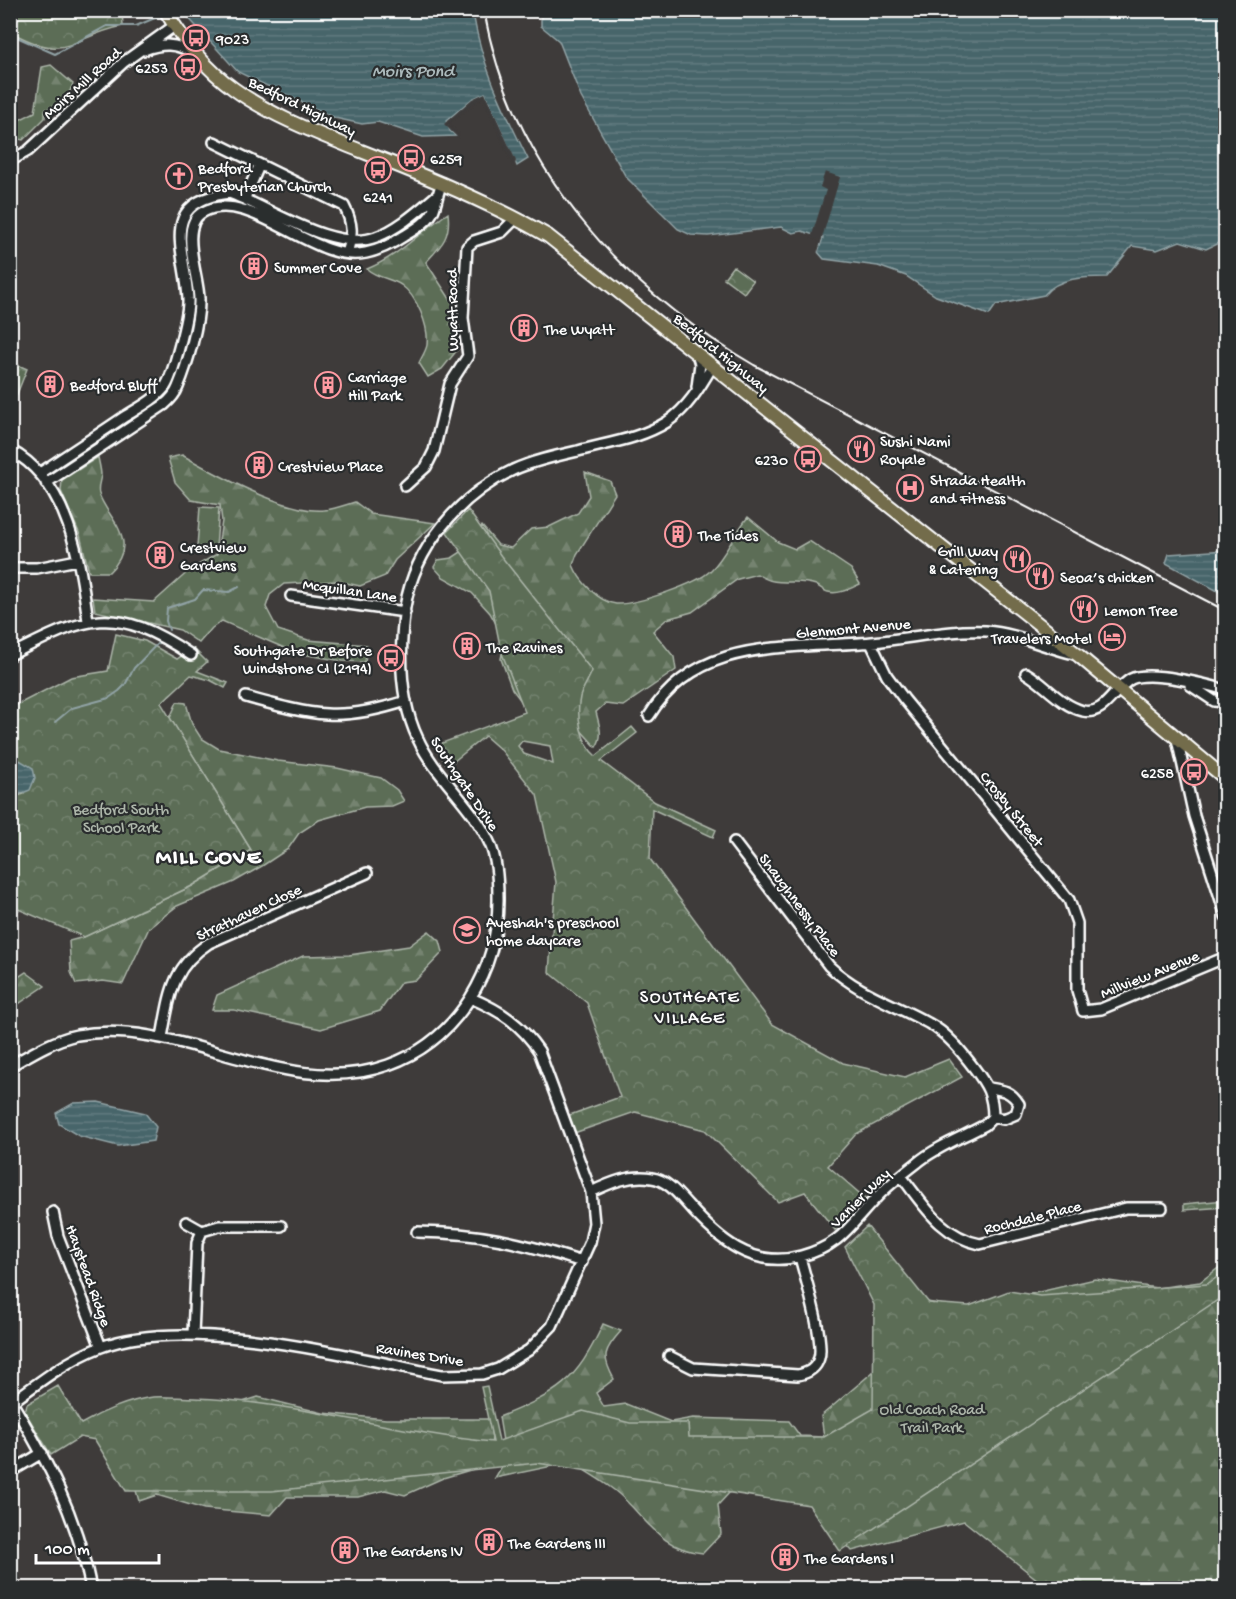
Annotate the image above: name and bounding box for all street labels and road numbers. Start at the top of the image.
street label: Moirs Mill Road [40,43,128,125]
street label: Bedford Highway [244,73,358,142]
street label: Wyatt Road [444,267,465,351]
street label: Bedford Highway [667,310,771,399]
street label: Mcquillan Lane [301,576,399,609]
street label: Glenmont Avenue [795,616,912,645]
street label: Southgate Drive [425,734,502,836]
street label: Crosby Street [974,769,1047,853]
street label: Shaughnessy Place [753,851,844,962]
street label: Strathaven Close [194,881,306,947]
street label: Millview Avenue [1098,948,1203,1005]
street label: Vanier Way [827,1165,895,1234]
street label: Rochdale Place [982,1198,1084,1241]
street label: Haystead Ridge [59,1223,114,1331]
street label: Ravines Drive [374,1340,465,1373]

